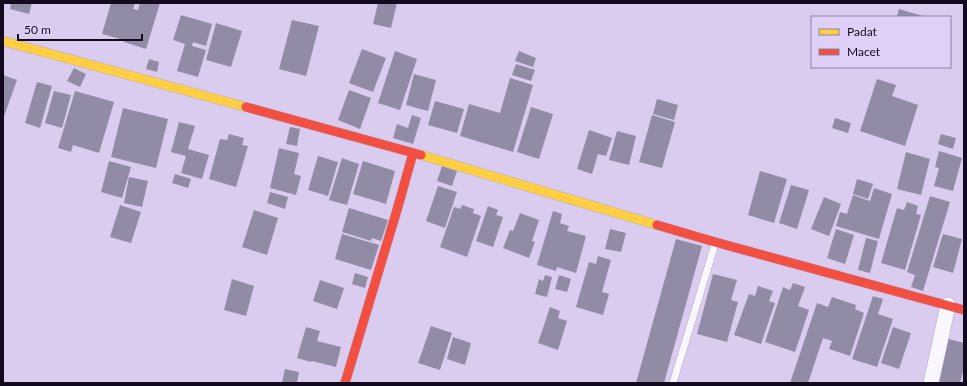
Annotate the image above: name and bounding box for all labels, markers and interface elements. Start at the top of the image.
scale bar [18,16,142,42]
legend [811,16,951,68]
text: 50 m [24,22,51,37]
text: Padat [847,24,878,39]
text: Macet [847,44,881,59]

